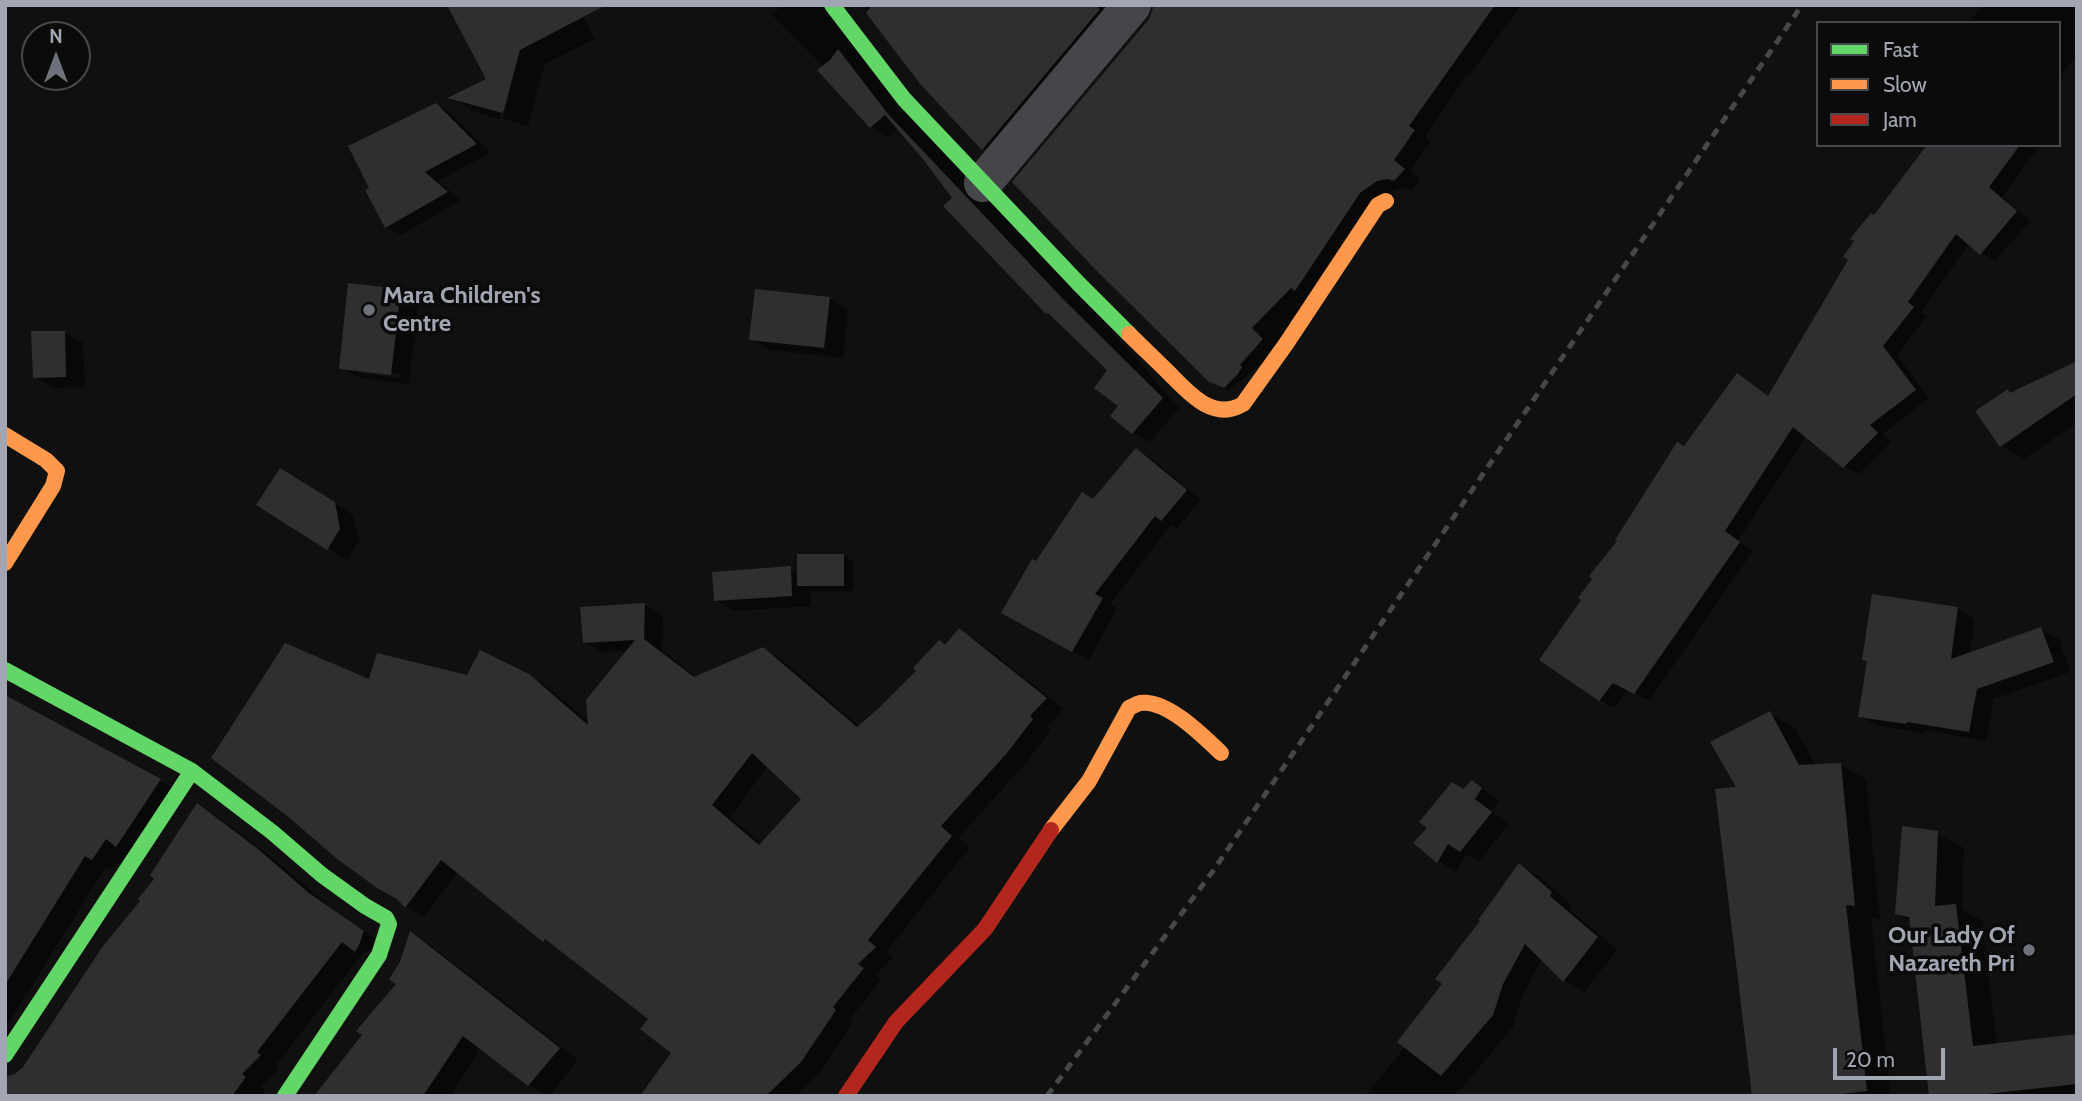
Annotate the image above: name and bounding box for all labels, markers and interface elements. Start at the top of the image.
north arrow [21,21,91,91]
legend [1816,21,2061,147]
text: N [49,25,63,48]
text: Fast [1883,37,1919,62]
text: Slow [1883,72,1927,97]
text: Jam [1883,107,1917,132]
place label: Mara Children's Centre [383,282,541,338]
marker: Mara Children's Centre [361,302,377,318]
place label: Our Lady Of Nazareth Pri [1888,922,2015,978]
marker: Our Lady Of Nazareth Pri [2021,942,2037,958]
scale bar [1837,1034,1949,1078]
text: 20 m [1846,1047,1895,1072]

